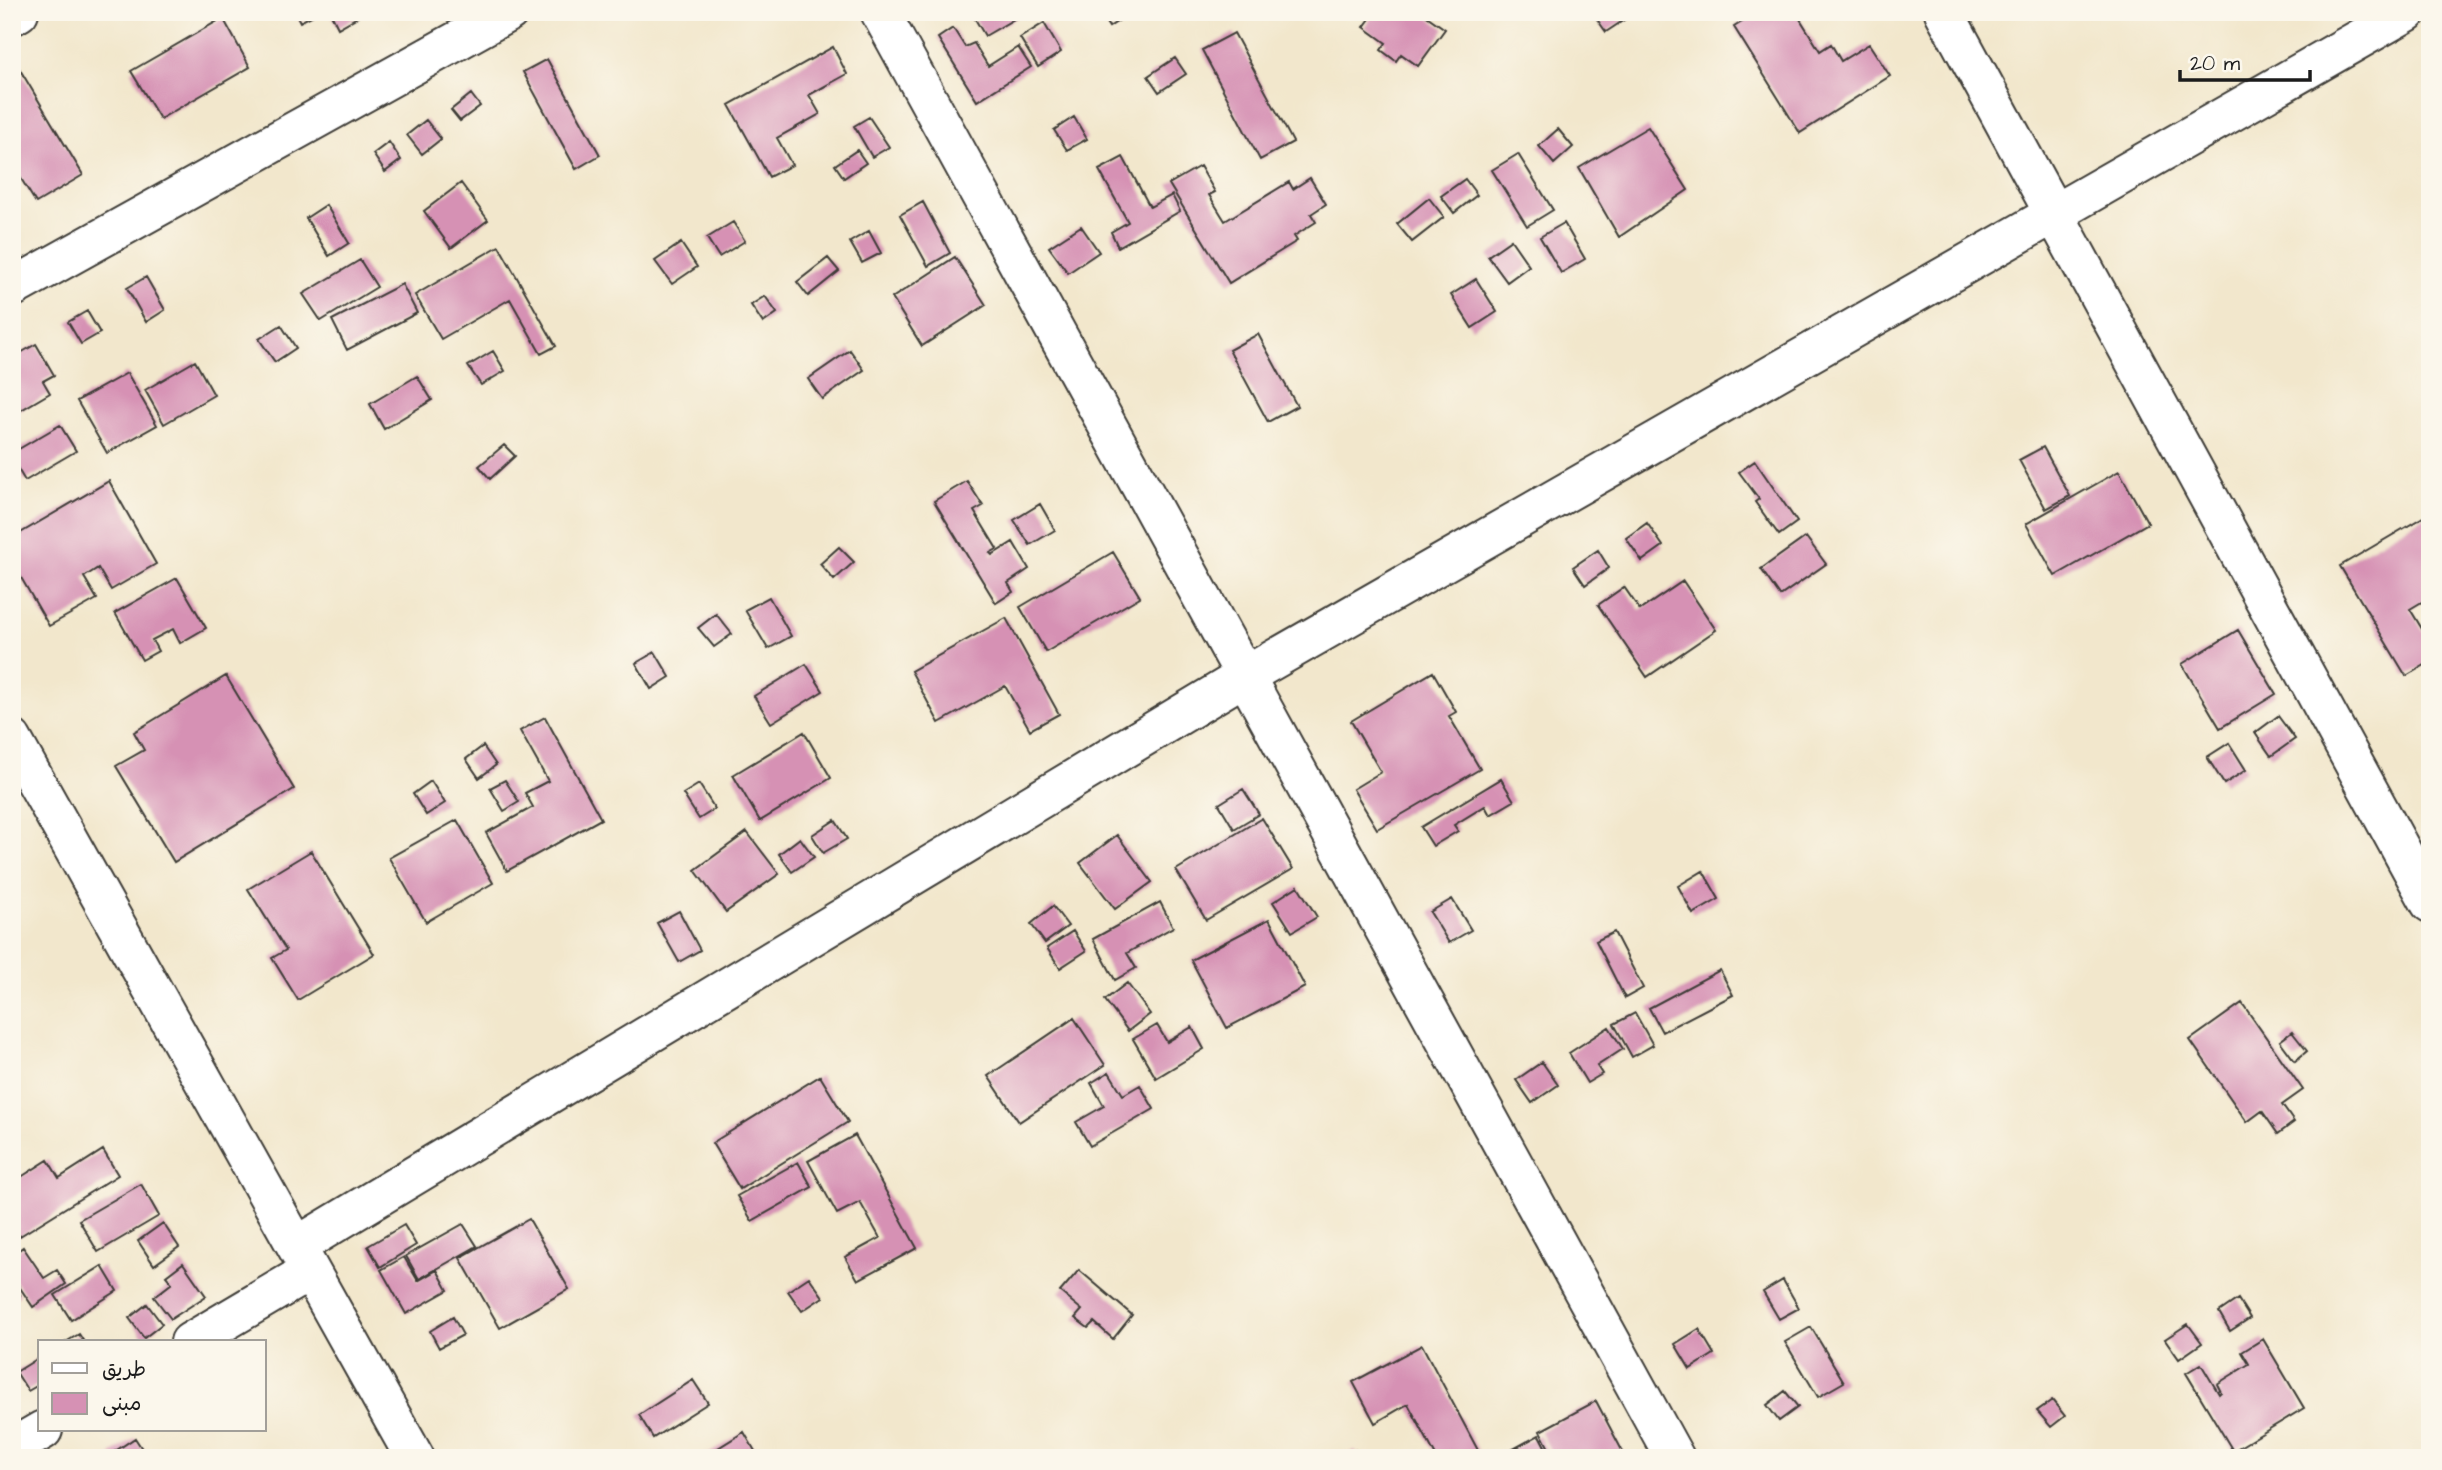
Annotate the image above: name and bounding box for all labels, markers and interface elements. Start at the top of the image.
scale bar [2180,38,2309,82]
text: 20 m [2190,49,2241,78]
legend [38,1340,266,1432]
text: طريق [102,1355,146,1384]
text: مبنى [102,1389,141,1418]

